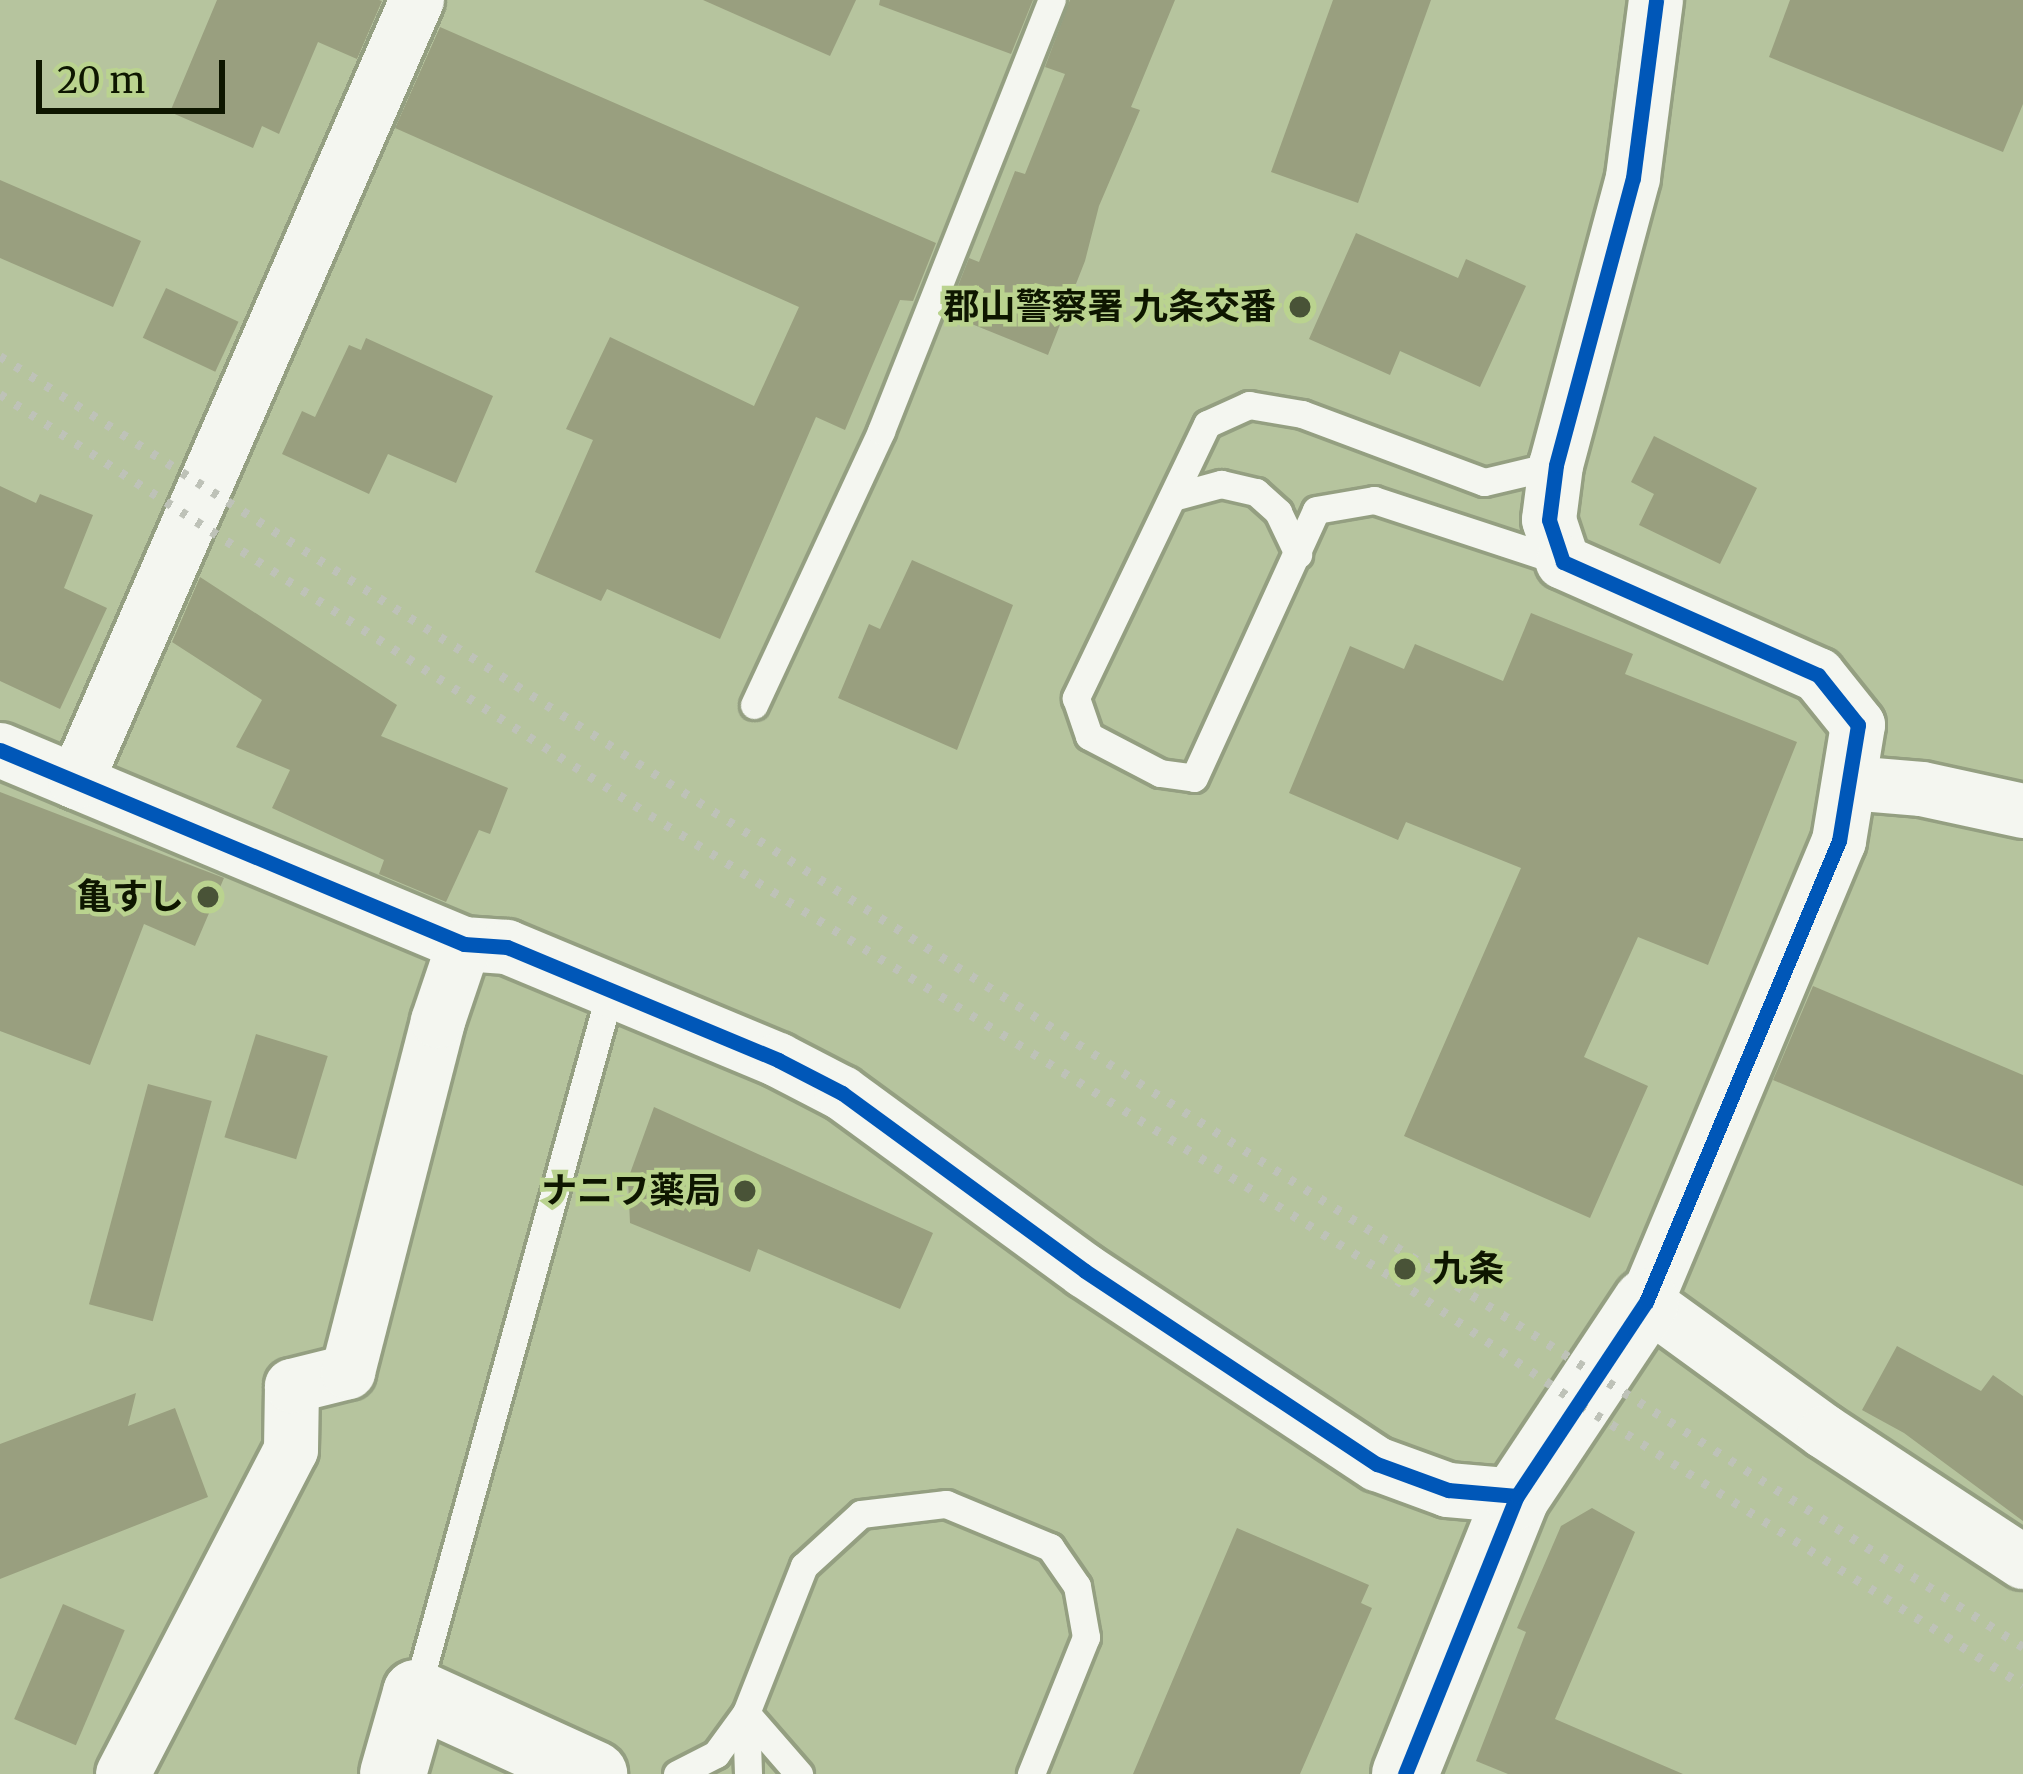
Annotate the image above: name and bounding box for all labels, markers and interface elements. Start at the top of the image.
scale bar [42,36,231,110]
text: 20 m [57,58,145,103]
place label: 郡山警察署 九条交番 [943,285,1276,329]
marker: 郡山警察署 九条交番 [1287,294,1313,320]
place label: 亀すし [76,875,184,919]
marker: 亀すし [195,884,221,910]
place label: ナニワ薬局 [541,1169,721,1213]
marker: ナニワ薬局 [732,1178,758,1204]
place label: 九条 [1432,1247,1504,1291]
marker: 九条 [1389,1253,1421,1285]

